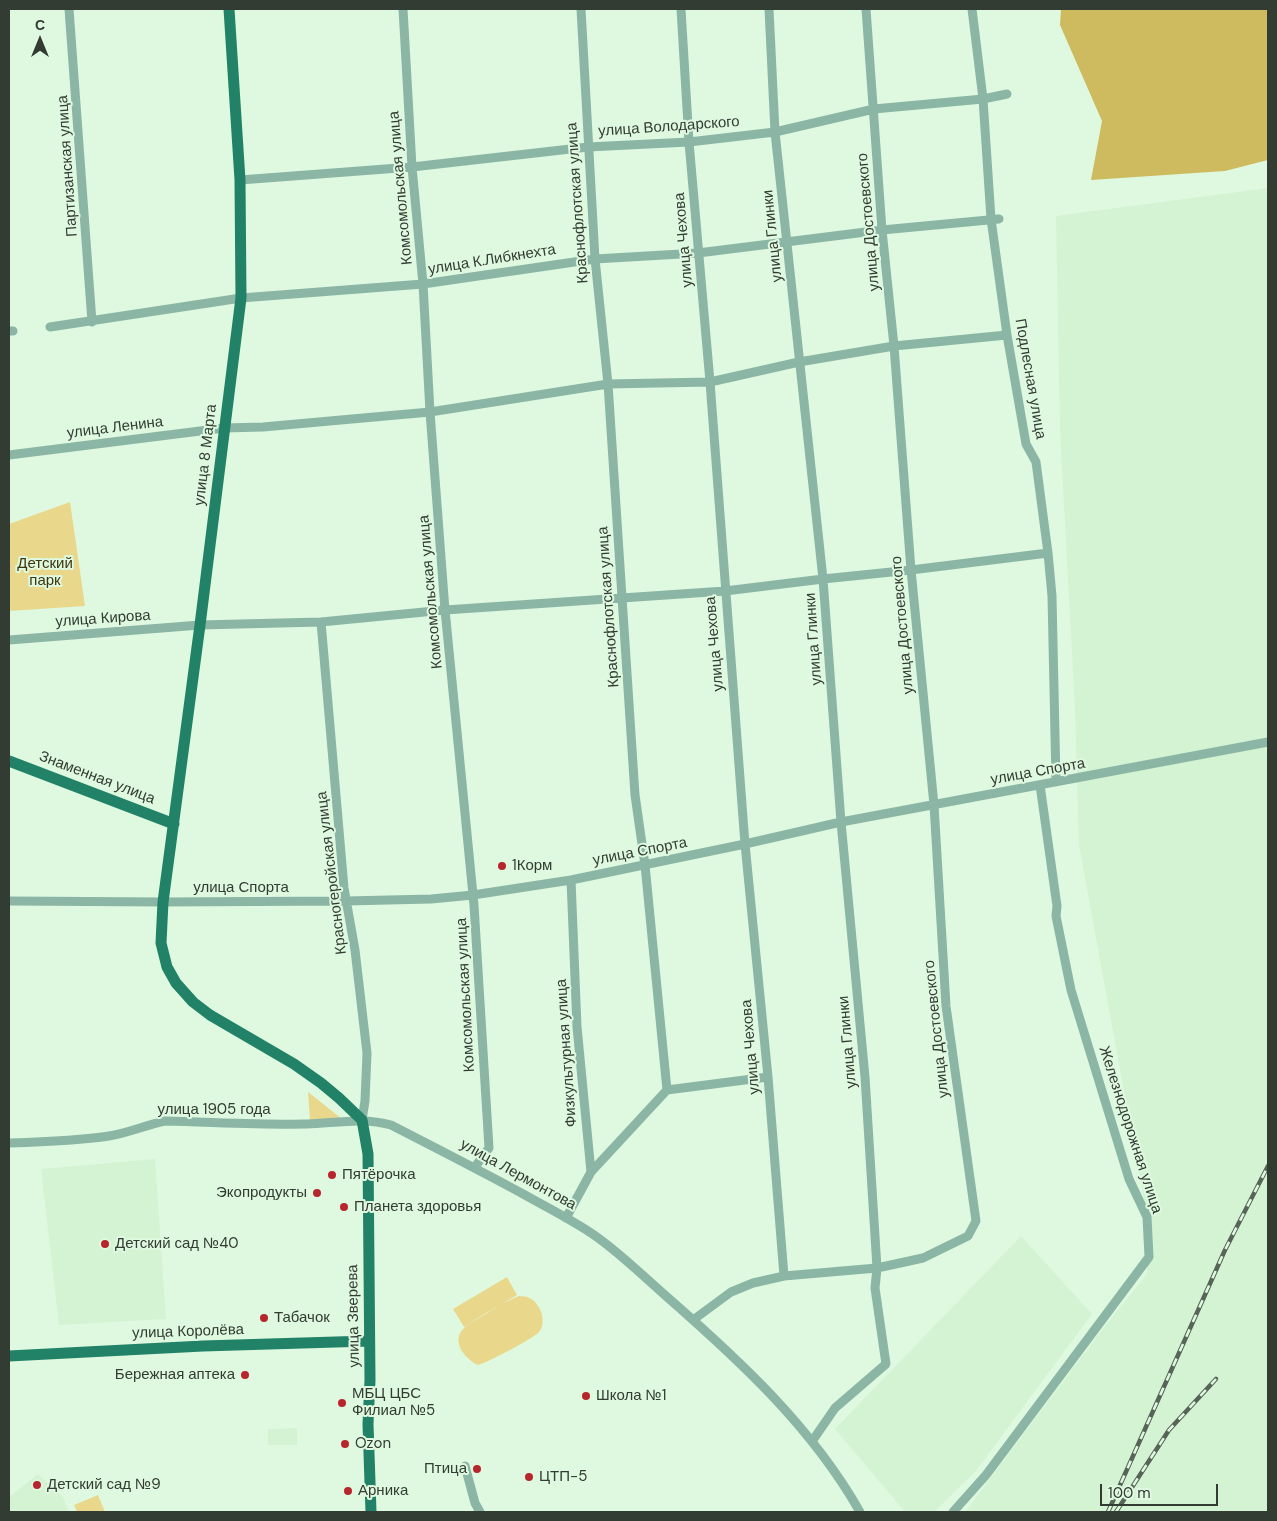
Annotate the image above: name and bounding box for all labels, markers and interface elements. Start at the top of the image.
north arrow [15,15,65,65]
text: С [35,16,45,34]
street label: Партизанская улица [54,95,82,237]
street label: Комсомольская улица [385,110,417,266]
street label: улица Володарского [598,113,740,141]
street label: Краснофлотская улица [563,122,593,284]
street label: улица Достоевского [854,152,884,292]
street label: улица Глинки [759,189,787,283]
street label: улица Чехова [671,192,697,288]
street label: улица К.Либкнехта [427,241,557,279]
street label: Подлесная улица [1011,317,1049,441]
street label: улица 8 Марта [191,403,221,507]
street label: улица Ленина [66,413,164,443]
street label: Комсомольская улица [415,514,447,670]
street label: Краснофлотская улица [594,526,624,688]
park label: Детский парк [17,555,73,590]
street label: улица Достоевского [888,555,918,695]
street label: улица Глинки [802,592,826,686]
street label: улица Чехова [702,596,728,692]
street label: улица Кирова [55,607,151,631]
street label: Знаменная улица [37,748,157,808]
street label: улица Спорта [989,755,1087,789]
street label: Красногеройская улица [313,790,351,956]
street label: улица Спорта [591,834,689,870]
place label: 1Корм [512,857,552,875]
marker: 1Корм [496,860,508,872]
street label: улица Спорта [193,879,289,897]
street label: Комсомольская улица [453,917,479,1073]
street label: улица Достоевского [921,959,953,1099]
street label: Физкультурная улица [553,978,581,1128]
street label: улица Глинки [835,995,861,1089]
street label: улица Чехова [738,999,764,1095]
street label: Железнодорожная улица [1094,1044,1166,1216]
street label: улица 1905 года [158,1101,270,1119]
street label: улица Лермонтова [457,1136,579,1214]
place label: Пятёрочка [342,1166,416,1184]
marker: Пятёрочка [326,1169,338,1181]
place label: Экопродукты [216,1184,307,1202]
marker: Экопродукты [311,1187,323,1199]
place label: Планета здоровья [354,1198,481,1216]
marker: Планета здоровья [338,1201,350,1213]
place label: Детский сад №40 [115,1235,239,1253]
marker: Детский сад №40 [99,1238,111,1250]
street label: улица Зверева [344,1264,364,1368]
place label: Табачок [274,1309,330,1327]
marker: Табачок [258,1312,270,1324]
street label: улица Королёва [132,1321,244,1343]
place label: Бережная аптека [115,1366,235,1384]
marker: Бережная аптека [239,1369,251,1381]
place label: МБЦ ЦБС Филиал №5 [352,1385,435,1420]
place label: Школа №1 [596,1387,666,1405]
marker: Школа №1 [580,1390,592,1402]
marker: МБЦ ЦБС Филиал №5 [336,1397,348,1409]
place label: Ozon [355,1435,391,1453]
marker: Ozon [339,1438,351,1450]
place label: Птица [424,1460,467,1478]
marker: Птица [471,1463,483,1475]
place label: ЦТП-5 [539,1468,587,1486]
marker: ЦТП-5 [523,1471,535,1483]
scale bar [1102,1474,1220,1506]
place label: Детский сад №9 [47,1476,161,1494]
marker: Детский сад №9 [31,1479,43,1491]
place label: Арника [358,1482,408,1500]
text: 100 m [1108,1483,1151,1503]
marker: Арника [342,1485,354,1497]

